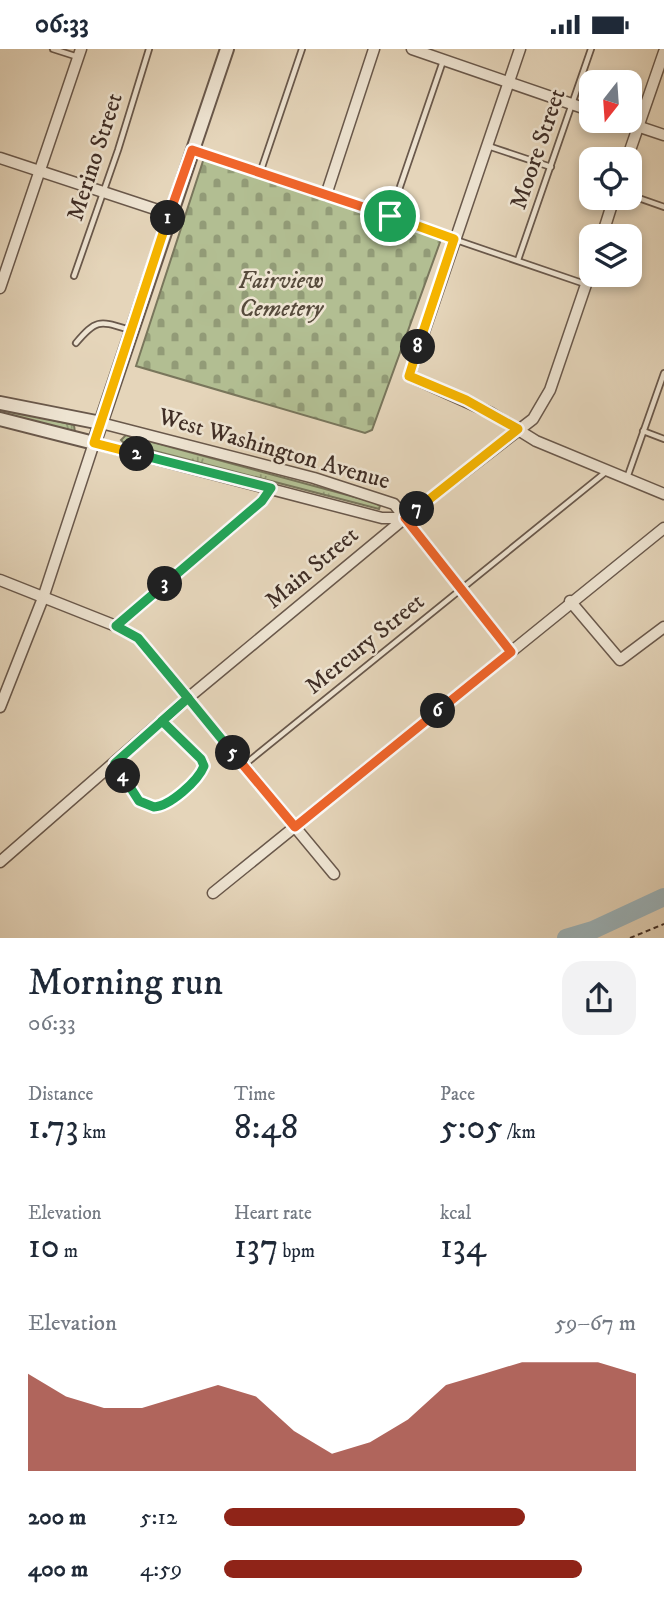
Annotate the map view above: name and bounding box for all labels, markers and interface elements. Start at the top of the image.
text: 06:33 [35,8,89,41]
north arrow [579,70,642,133]
map controls [579,70,642,287]
street label: Moore Street [503,84,573,213]
street label: Merino Street [60,89,130,225]
button: locate [579,147,642,210]
pin [360,186,420,246]
icon: arrive [371,197,409,235]
pin: 1 [150,201,186,235]
text: 1 [164,206,171,229]
button: layers [579,224,642,287]
park label: Fairview Cemetery [238,266,324,324]
pin: 8 [400,329,436,365]
text: 8 [413,335,422,358]
street label: West Washington Avenue [154,401,393,496]
pin: 2 [120,437,154,471]
text: 2 [132,442,141,465]
pin: 7 [400,491,434,526]
text: 7 [411,497,422,520]
street label: Main Street [259,520,365,616]
pin: 3 [148,567,182,601]
text: 3 [161,572,168,595]
street label: Mercury Street [299,587,431,701]
pin: 6 [420,693,456,729]
text: 6 [433,699,442,722]
pin: 5 [216,735,250,771]
text: 5 [228,741,237,764]
pin: 4 [106,759,140,793]
text: 4 [117,764,128,787]
text: Morning run [28,959,223,1007]
button: share [562,961,636,1035]
text: 06:33 [28,1009,76,1038]
text: Distance [28,1083,93,1106]
text: Time [234,1083,275,1106]
text: Pace [440,1083,475,1106]
text: 1.73 [28,1106,79,1150]
text: 8:48 [234,1106,298,1150]
text: 5:05 [440,1106,503,1150]
text: km [79,1121,106,1144]
text: /km [503,1121,536,1144]
text: Elevation [28,1202,102,1225]
text: Heart rate [234,1202,312,1225]
text: kcal [440,1202,471,1225]
text: 10 [28,1225,60,1269]
text: 137 [234,1225,278,1269]
text: 134 [440,1225,486,1269]
text: m [60,1240,78,1263]
text: bpm [278,1240,315,1263]
text: Elevation [28,1309,117,1338]
text: 59–67 m [555,1309,636,1338]
text: 200 m [28,1503,86,1532]
text: 5:12 [140,1503,177,1532]
text: 400 m [28,1555,88,1584]
text: 4:59 [140,1555,182,1584]

